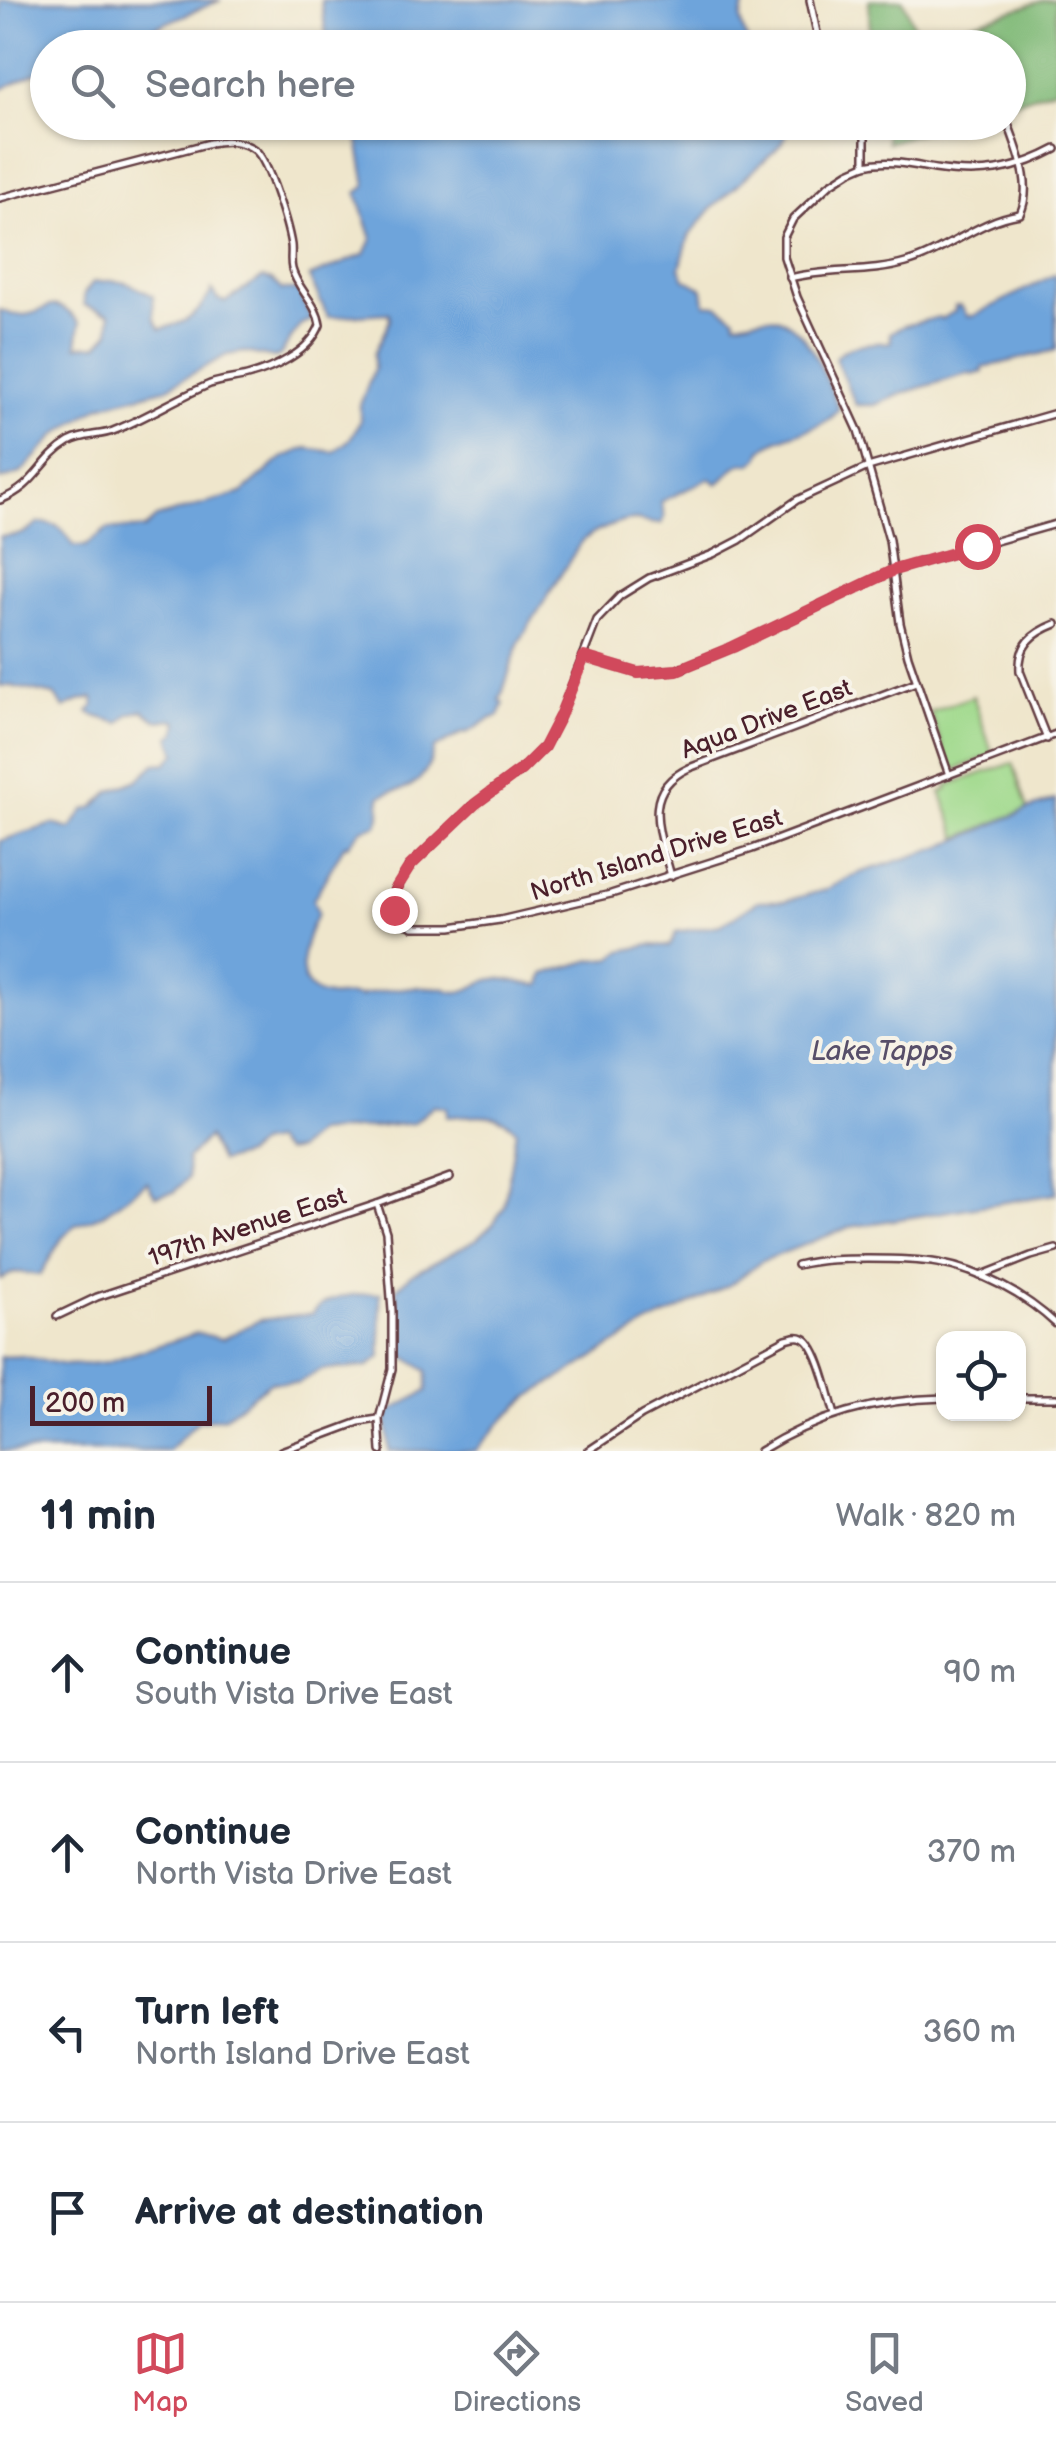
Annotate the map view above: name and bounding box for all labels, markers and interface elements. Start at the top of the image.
search box [30,30,1026,140]
icon: search [65,58,120,113]
text: Search here [145,63,356,108]
route start [955,524,1001,570]
street label: Aqua Drive East [677,672,857,766]
street label: North Island Drive East [527,802,786,909]
route end [372,888,418,934]
water label: Lake Tapps [811,1035,953,1068]
street label: 197th Avenue East [145,1181,351,1274]
map controls [936,1331,1026,1421]
button: locate [936,1331,1026,1421]
scale bar [30,1381,212,1426]
text: 200 m [45,1387,125,1420]
text: 11 min [40,1491,156,1542]
text: Walk · 820 m [835,1497,1016,1536]
text: Continue [135,1630,291,1675]
icon: ahead [40,1645,95,1700]
text: 90 m [944,1653,1016,1692]
text: South Vista Drive East [135,1675,453,1714]
text: Continue [135,1810,291,1855]
icon: ahead [40,1825,95,1880]
text: 370 m [927,1833,1016,1872]
text: North Vista Drive East [135,1855,452,1894]
text: Turn left [135,1990,279,2035]
icon: left [40,2005,95,2060]
text: 360 m [923,2013,1016,2052]
text: North Island Drive East [135,2035,470,2074]
icon: arrive [40,2185,95,2240]
text: Arrive at destination [135,2190,484,2235]
tab: Map [132,2326,188,2419]
tab: Directions [452,2326,581,2419]
tab: Saved [845,2326,924,2419]

